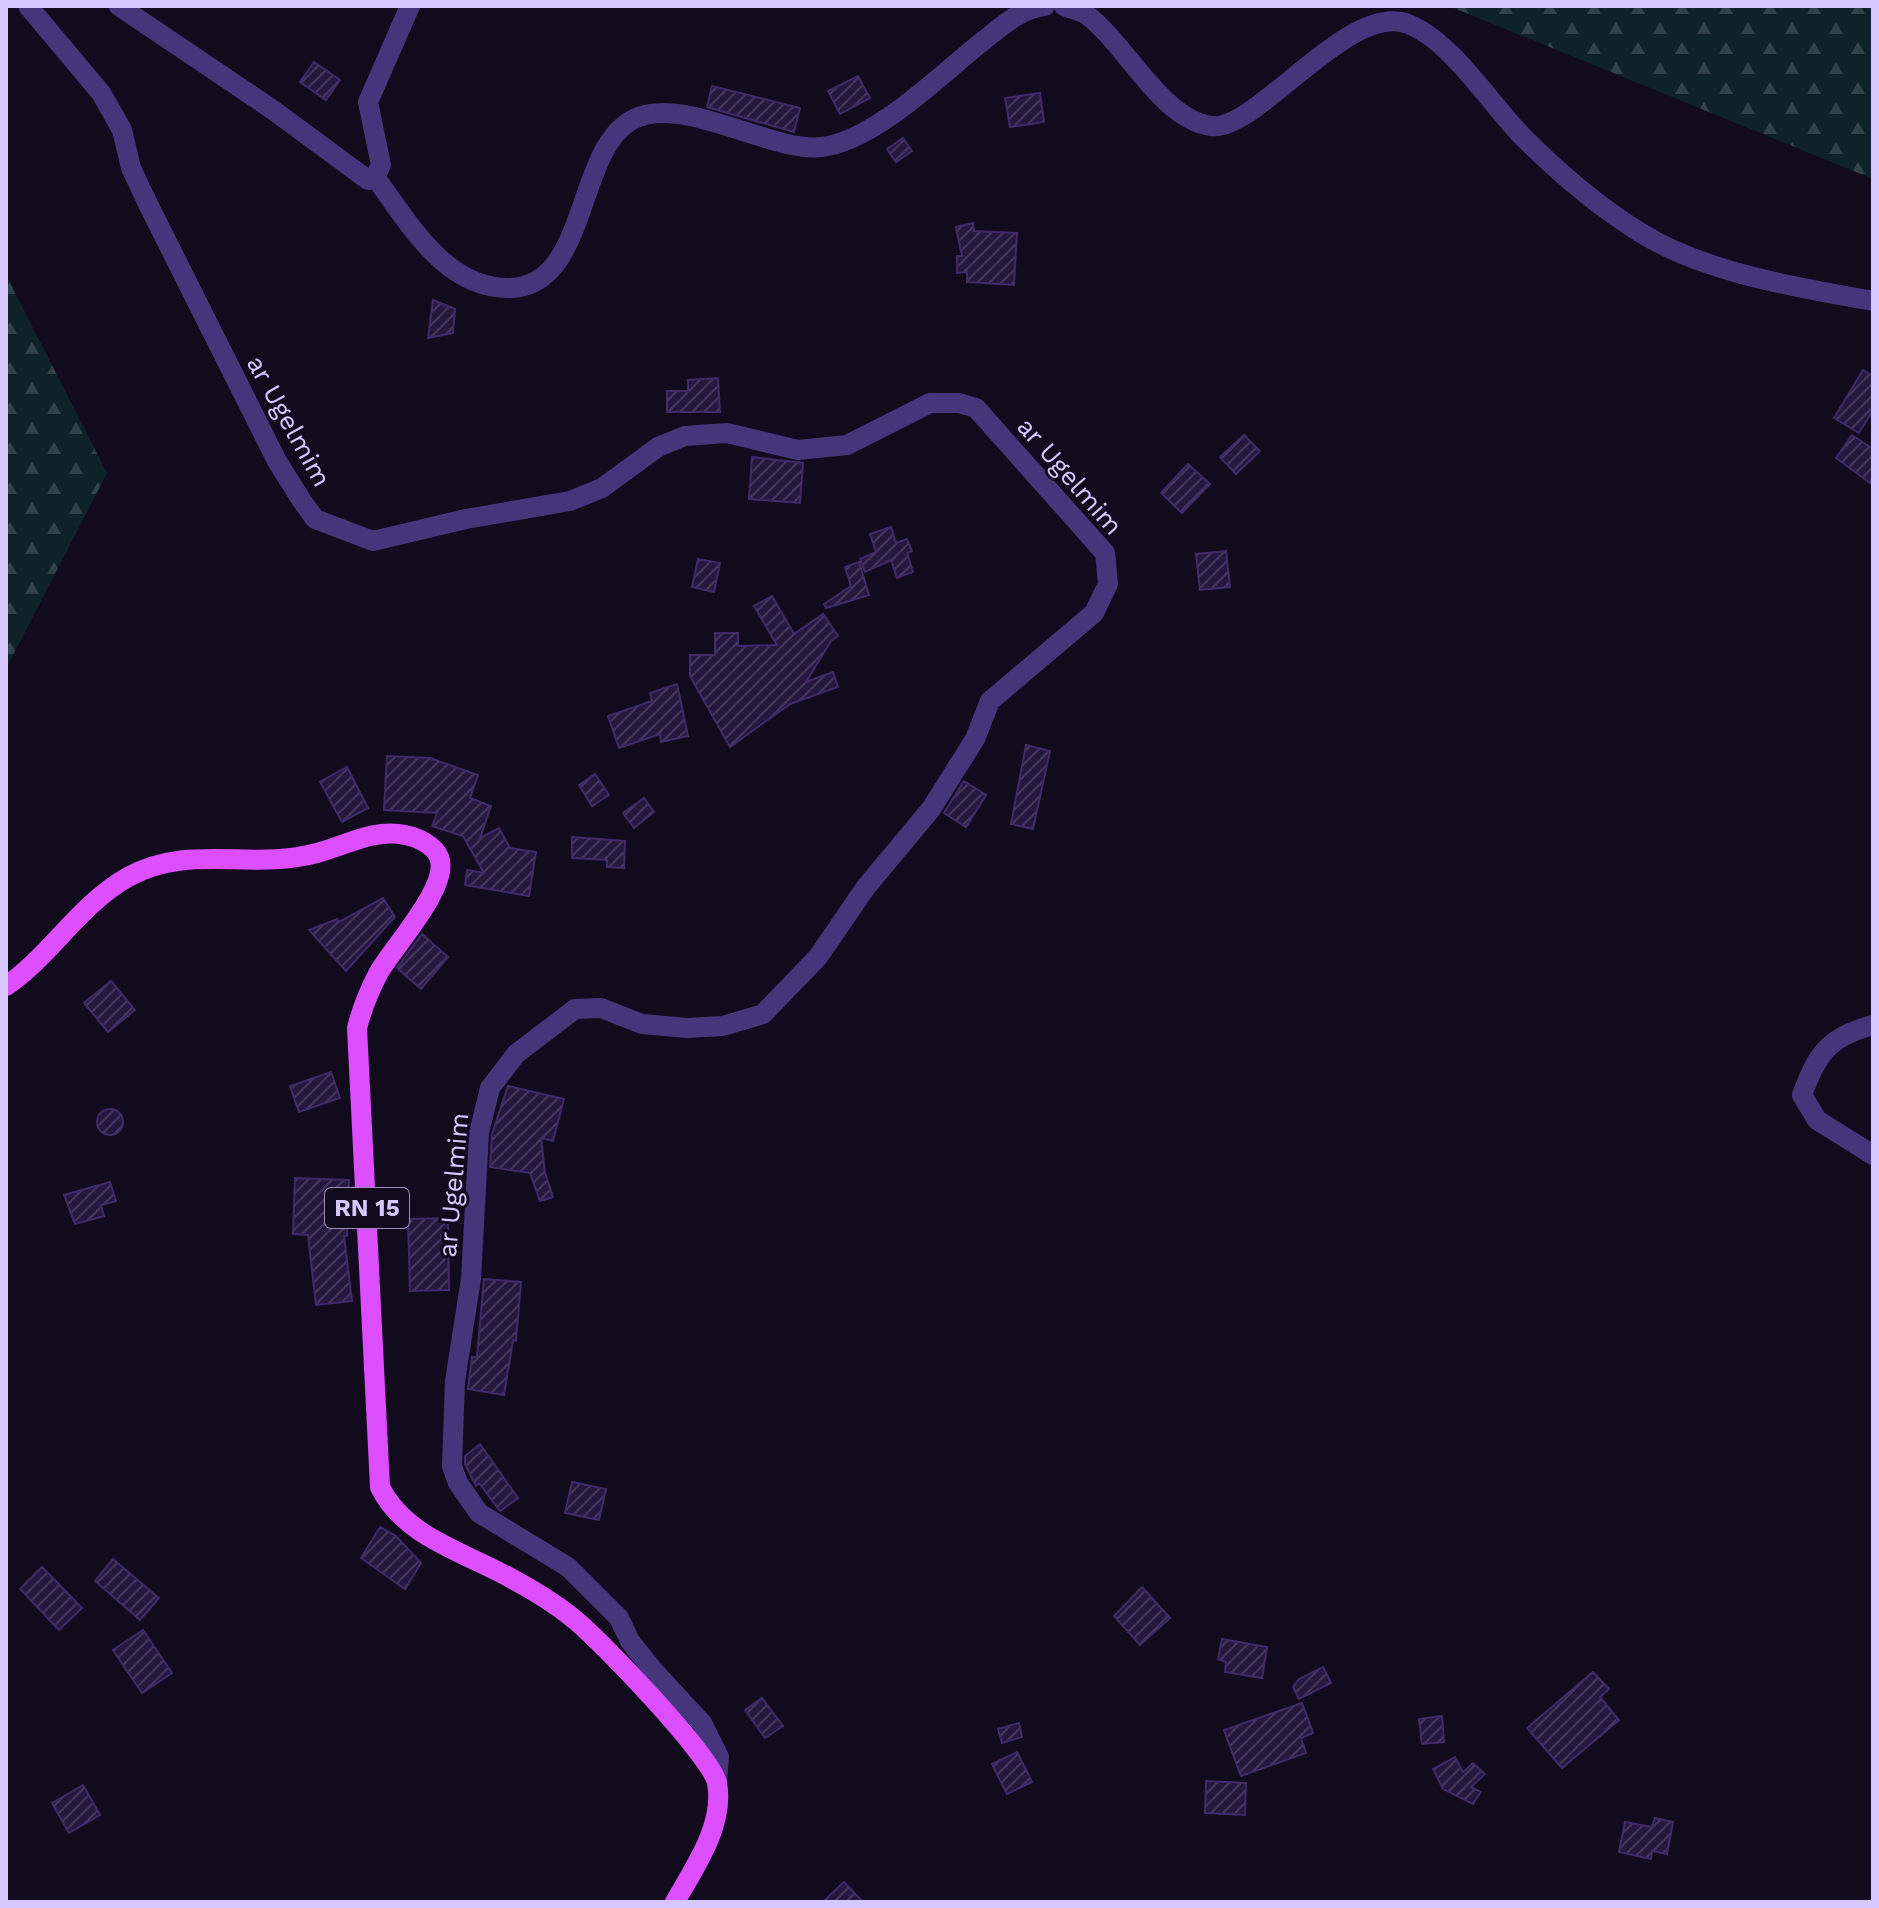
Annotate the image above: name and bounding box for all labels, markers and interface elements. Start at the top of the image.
street label: ar Ugelmim [241,350,337,492]
street label: ar Ugelmim [1011,411,1129,541]
street label: ar Ugelmim [432,1111,474,1259]
road number: RN 15 [325,1188,409,1228]

